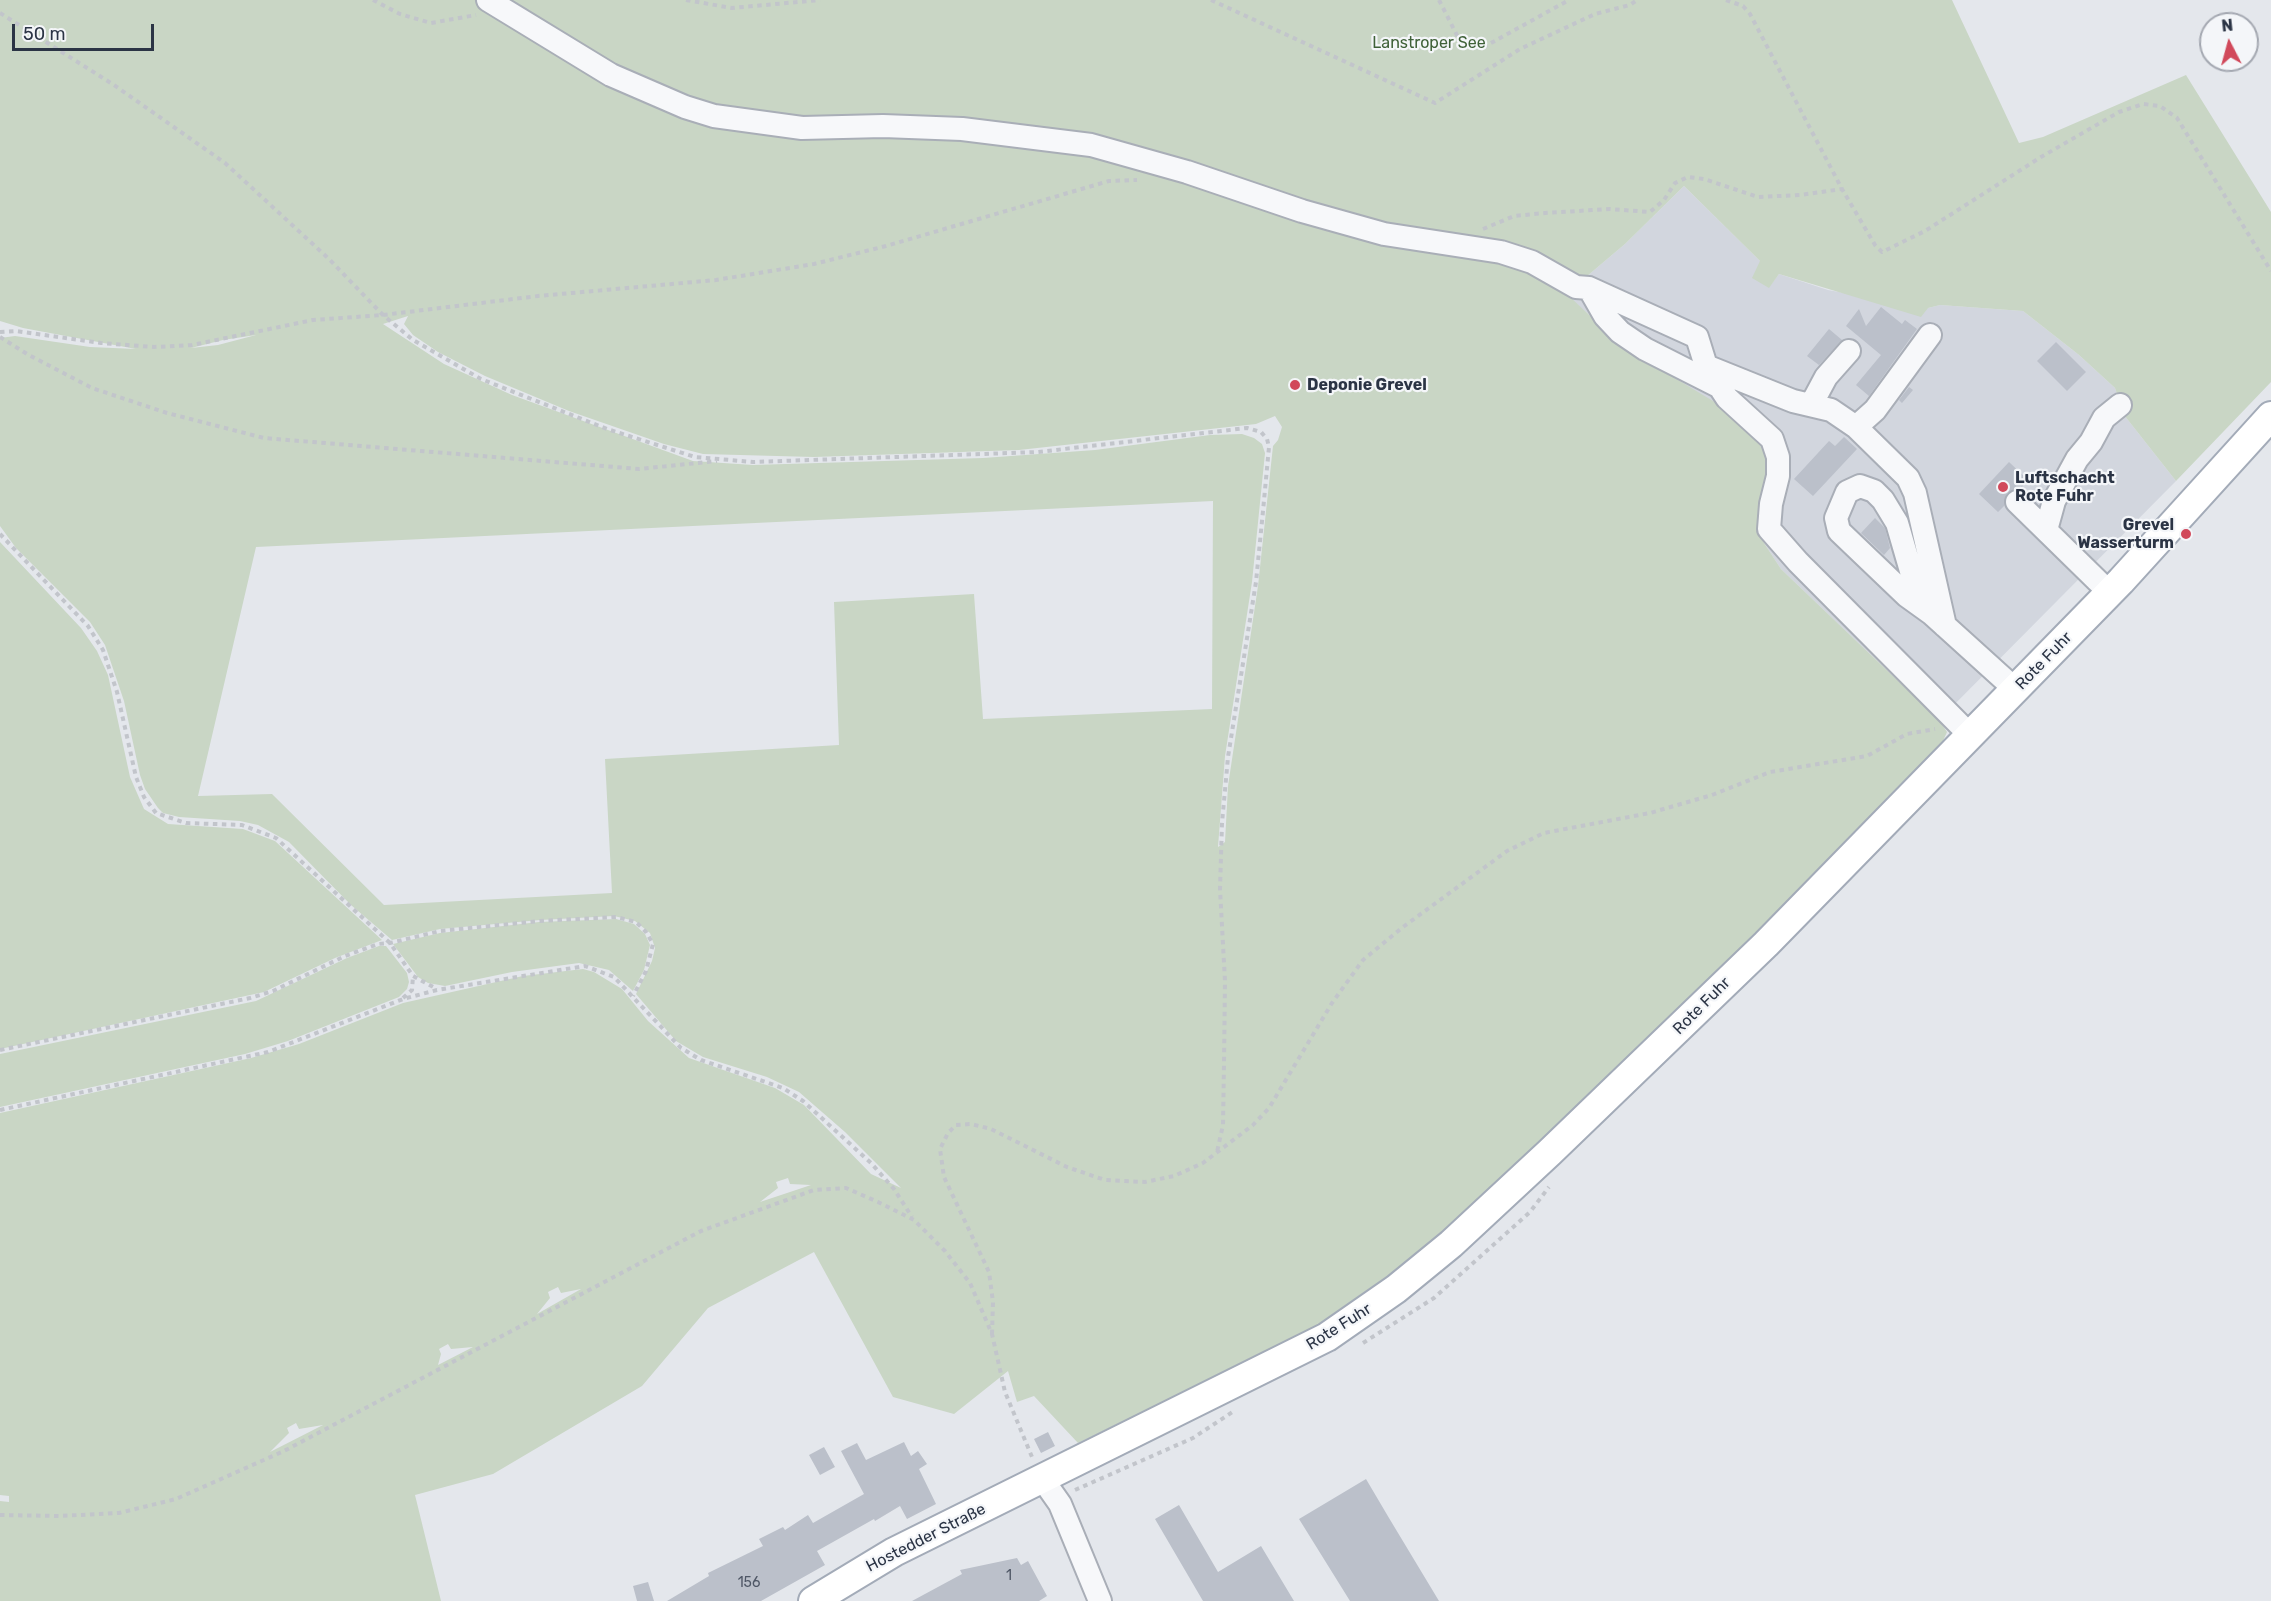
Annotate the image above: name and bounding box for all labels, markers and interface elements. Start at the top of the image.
scale bar [15,12,158,50]
north arrow [2199,12,2259,72]
text: N [2221,16,2234,36]
text: 50 m [23,23,66,45]
park label: Lanstroper See [1372,33,1486,53]
place label: Deponie Grevel [1307,375,1427,395]
marker: Deponie Grevel [1288,378,1302,392]
place label: Luftschacht Rote Fuhr [2015,468,2115,506]
marker: Luftschacht Rote Fuhr [1996,480,2010,494]
place label: Grevel Wasserturm [2077,515,2174,553]
marker: Grevel Wasserturm [2179,527,2193,541]
street label: Rote Fuhr [2012,628,2076,694]
street label: Rote Fuhr [1669,973,1735,1039]
street label: Rote Fuhr [1303,1299,1375,1355]
street label: Hostedder Straße [863,1500,989,1576]
house number: 1 [1006,1568,1012,1584]
house number: 156 [738,1575,760,1591]

